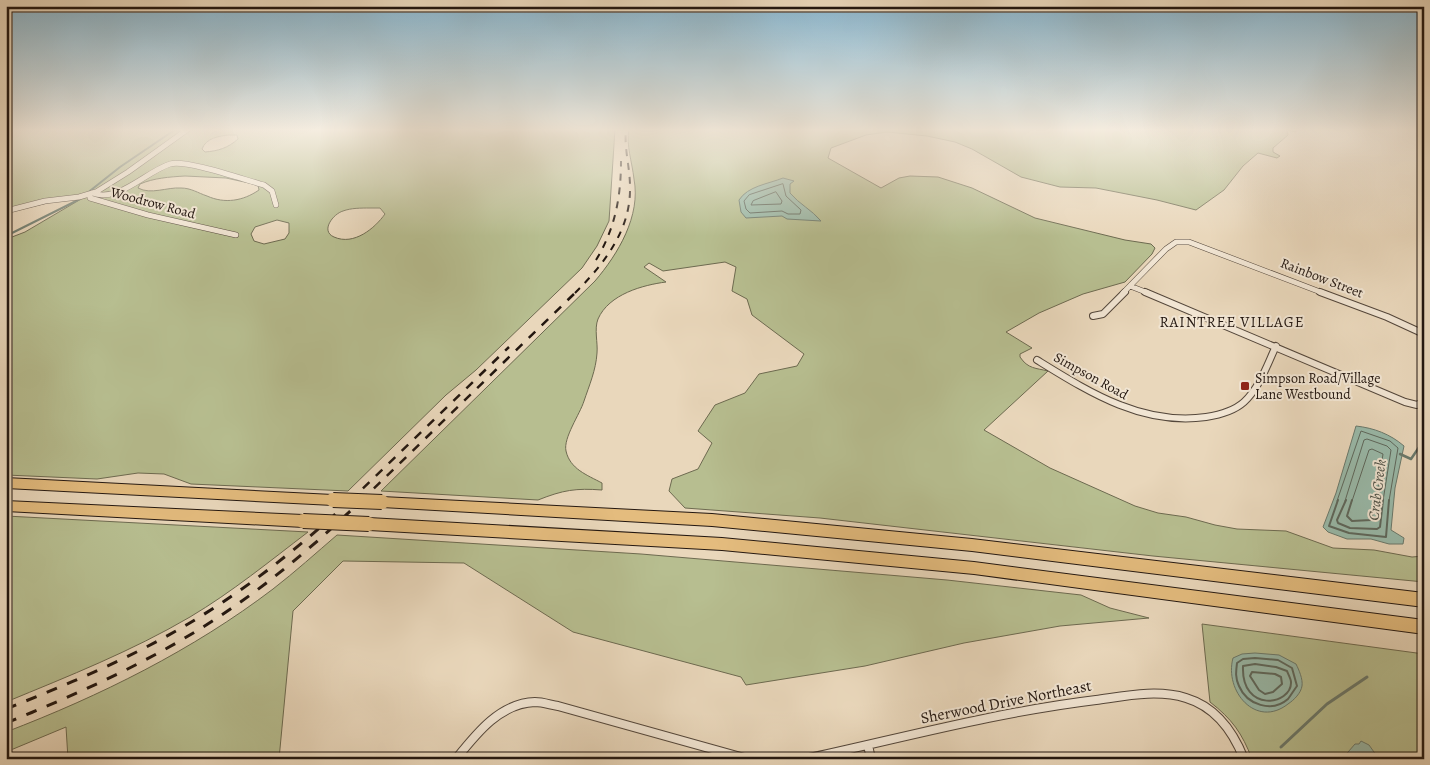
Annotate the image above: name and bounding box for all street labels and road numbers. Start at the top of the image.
street label: Woodrow Road [107,182,198,224]
street label: Rainbow Street [1278,253,1367,303]
street label: Simpson Road [1050,348,1132,405]
street label: Sherwood Drive Northeast [919,675,1093,729]

